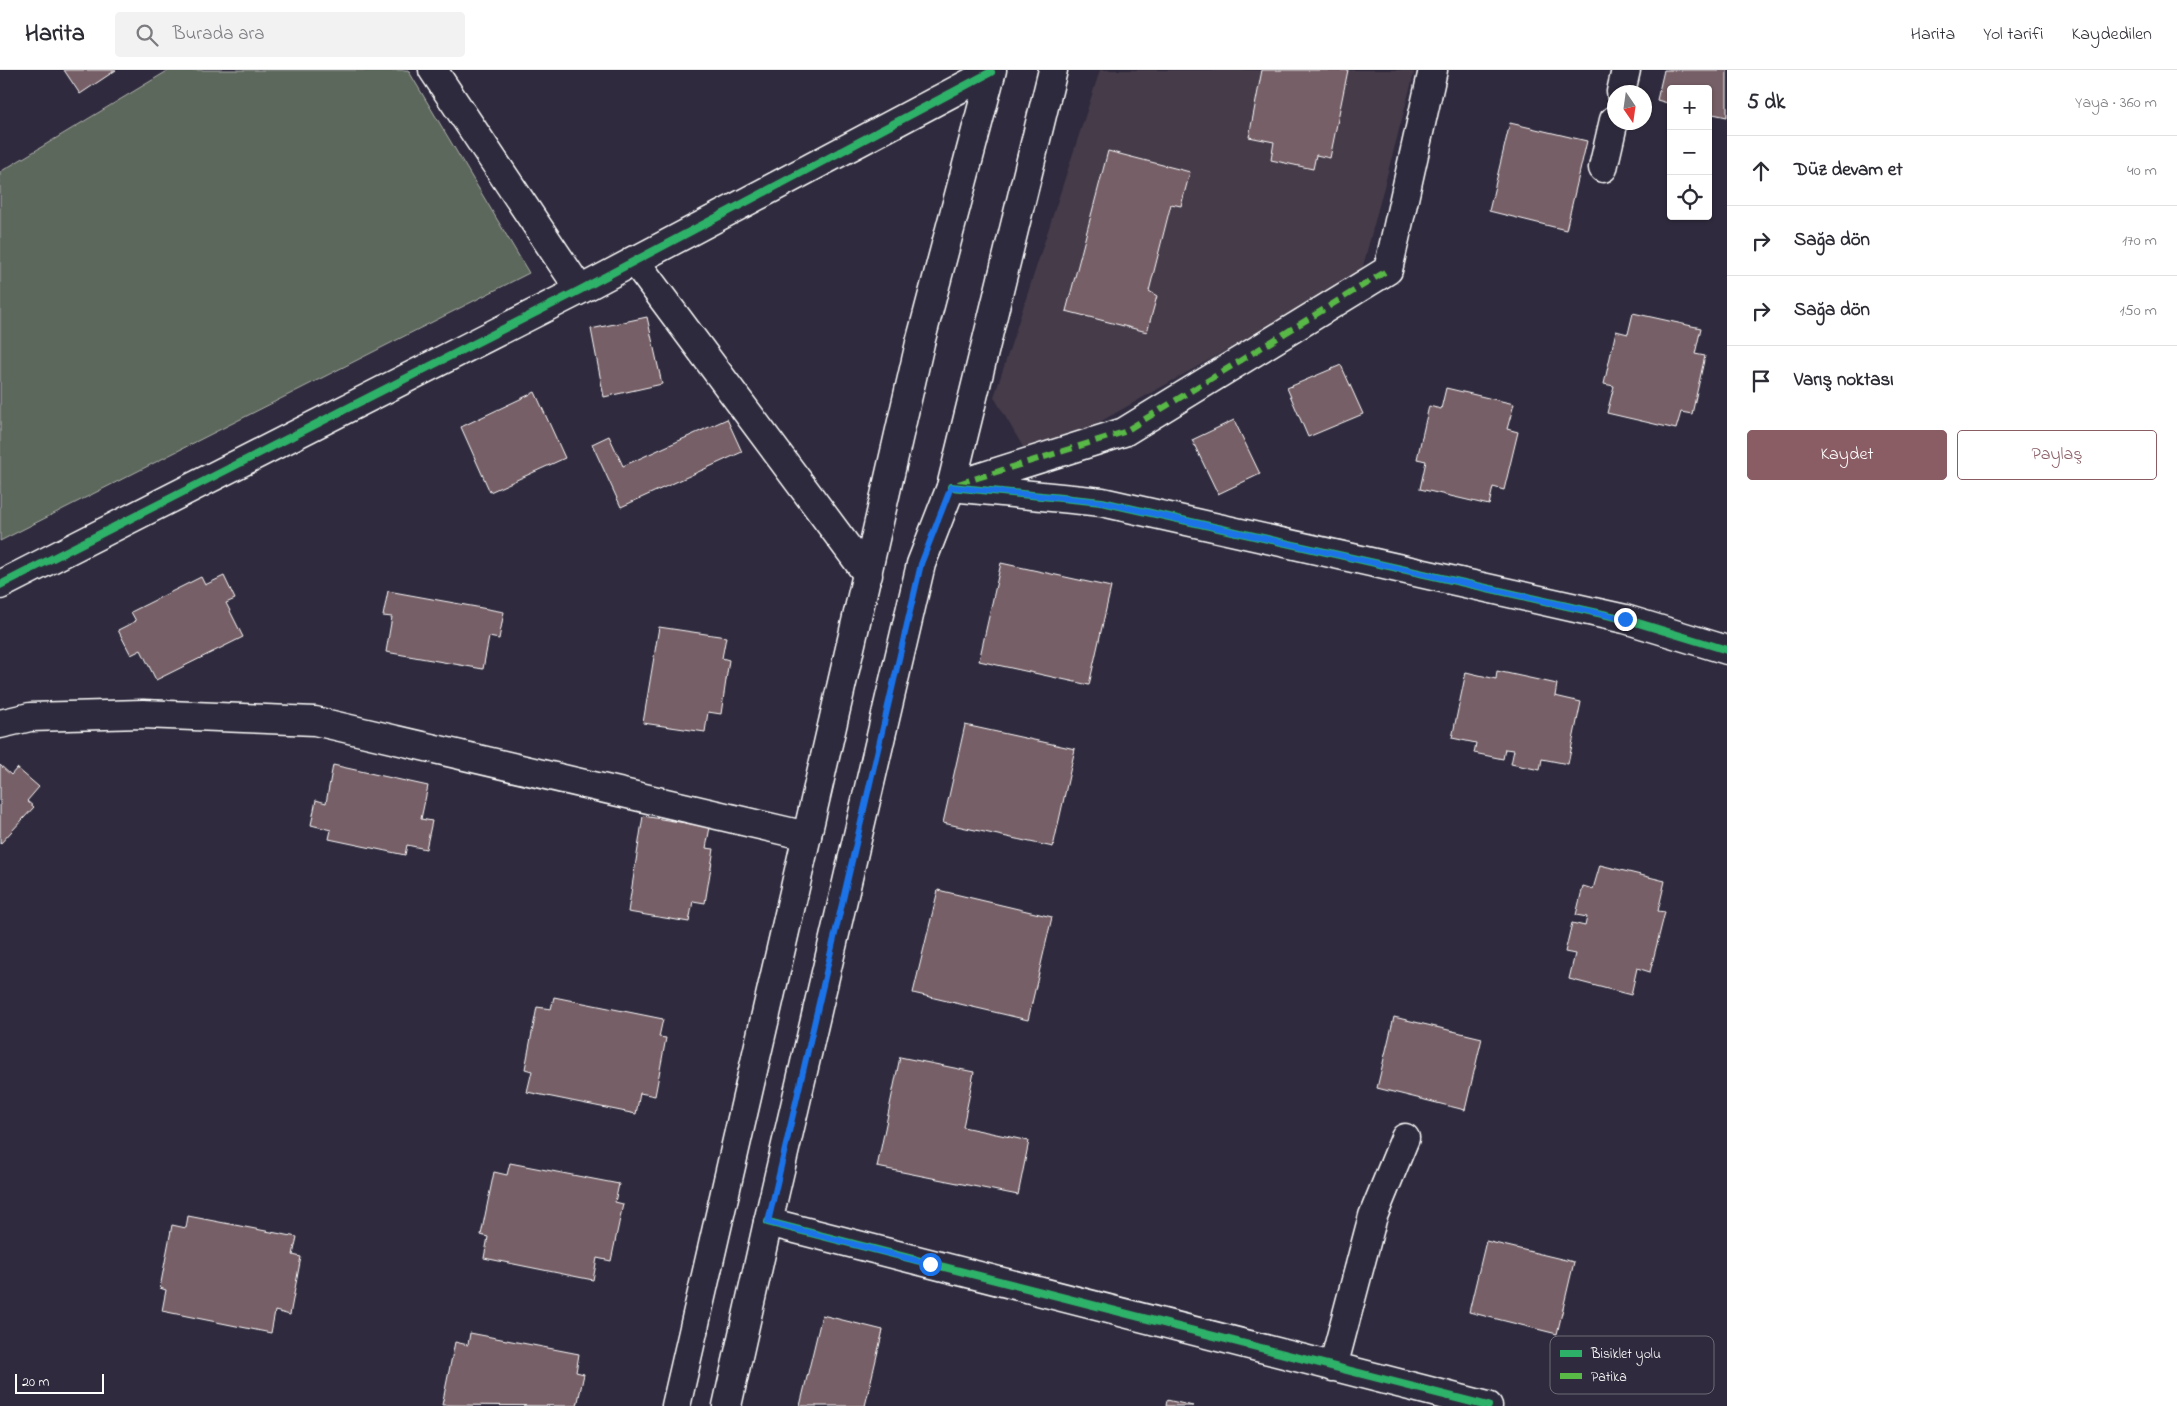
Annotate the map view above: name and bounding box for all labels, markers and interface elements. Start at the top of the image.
search box [115,12,465,57]
text: Harita [25,17,85,52]
icon: search [133,21,161,49]
text: Burada ara [173,21,265,48]
text: Harita [1910,22,1955,48]
text: Yol tarifi [1983,22,2044,48]
text: Kaydedilen [2072,22,2152,48]
north arrow [1607,85,1652,130]
map controls [1667,85,1712,220]
button: + [1667,85,1712,130]
text: 5 dk [1747,88,1785,118]
text: Yaya · 360 m [2075,91,2157,115]
button: − [1667,130,1712,175]
icon: ahead [1747,157,1775,185]
text: Düz devam et [1794,157,1903,184]
text: 40 m [2127,159,2157,183]
button: locate [1667,175,1712,220]
icon: right [1747,227,1775,255]
text: Sağa dön [1794,227,1870,254]
text: 170 m [2122,229,2157,253]
icon: right [1747,297,1775,325]
text: Sağa dön [1794,297,1870,324]
text: 150 m [2119,299,2157,323]
icon: arrive [1747,367,1775,395]
text: Varış noktası [1794,367,1894,394]
button: Kaydet [1747,430,1947,480]
button: Paylaş [1957,430,2157,480]
route end [1614,608,1637,631]
route start [919,1253,942,1276]
legend [1550,1336,1714,1394]
text: Bisiklet yolu [1590,1344,1661,1366]
text: Patika [1591,1367,1627,1388]
scale bar [15,1371,104,1394]
text: 20 m [22,1372,49,1393]

